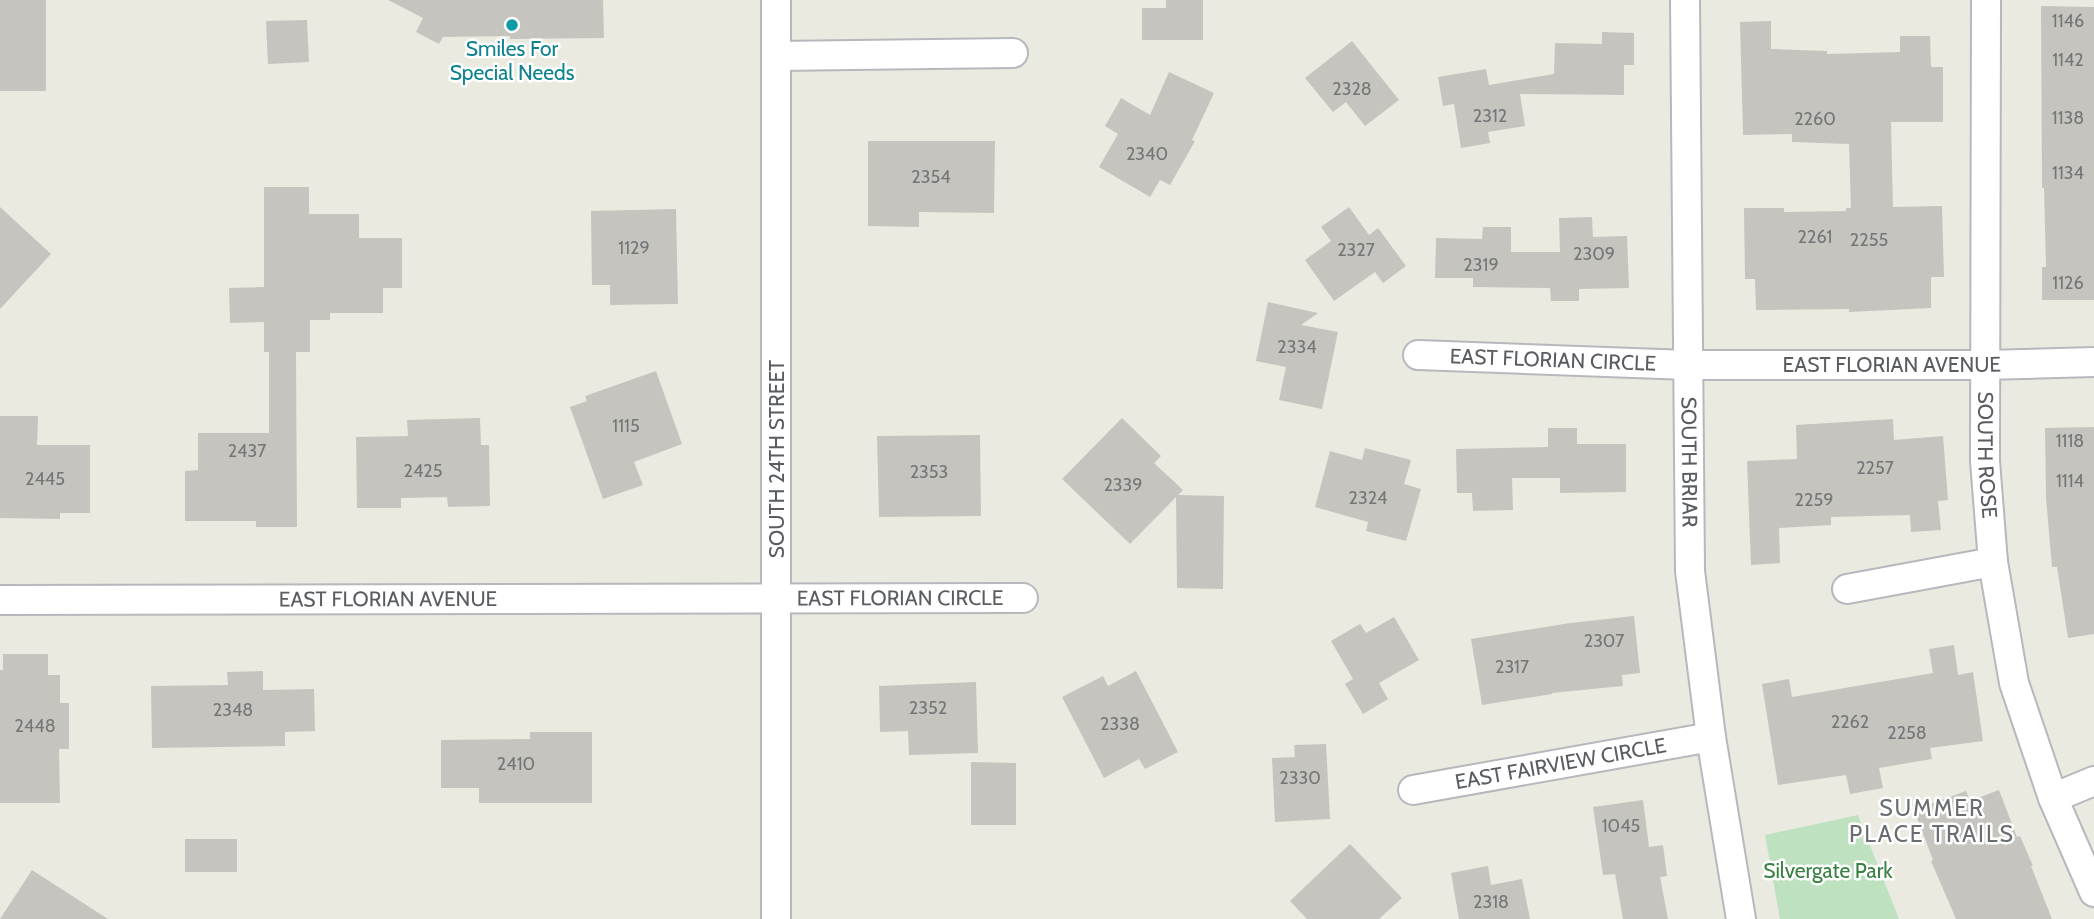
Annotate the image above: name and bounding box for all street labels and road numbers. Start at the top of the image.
street label: EAST FLORIAN CIRCLE [1449,343,1657,376]
street label: EAST FLORIAN AVENUE [1783,352,2001,377]
street label: SOUTH 24TH STREET [764,360,789,558]
street label: SOUTH ROSE [1973,391,2003,519]
street label: SOUTH BRIAR [1676,397,1703,528]
street label: EAST FLORIAN CIRCLE [797,585,1003,610]
street label: EAST FLORIAN AVENUE [279,586,497,611]
street label: EAST FAIRVIEW CIRCLE [1453,732,1668,794]

